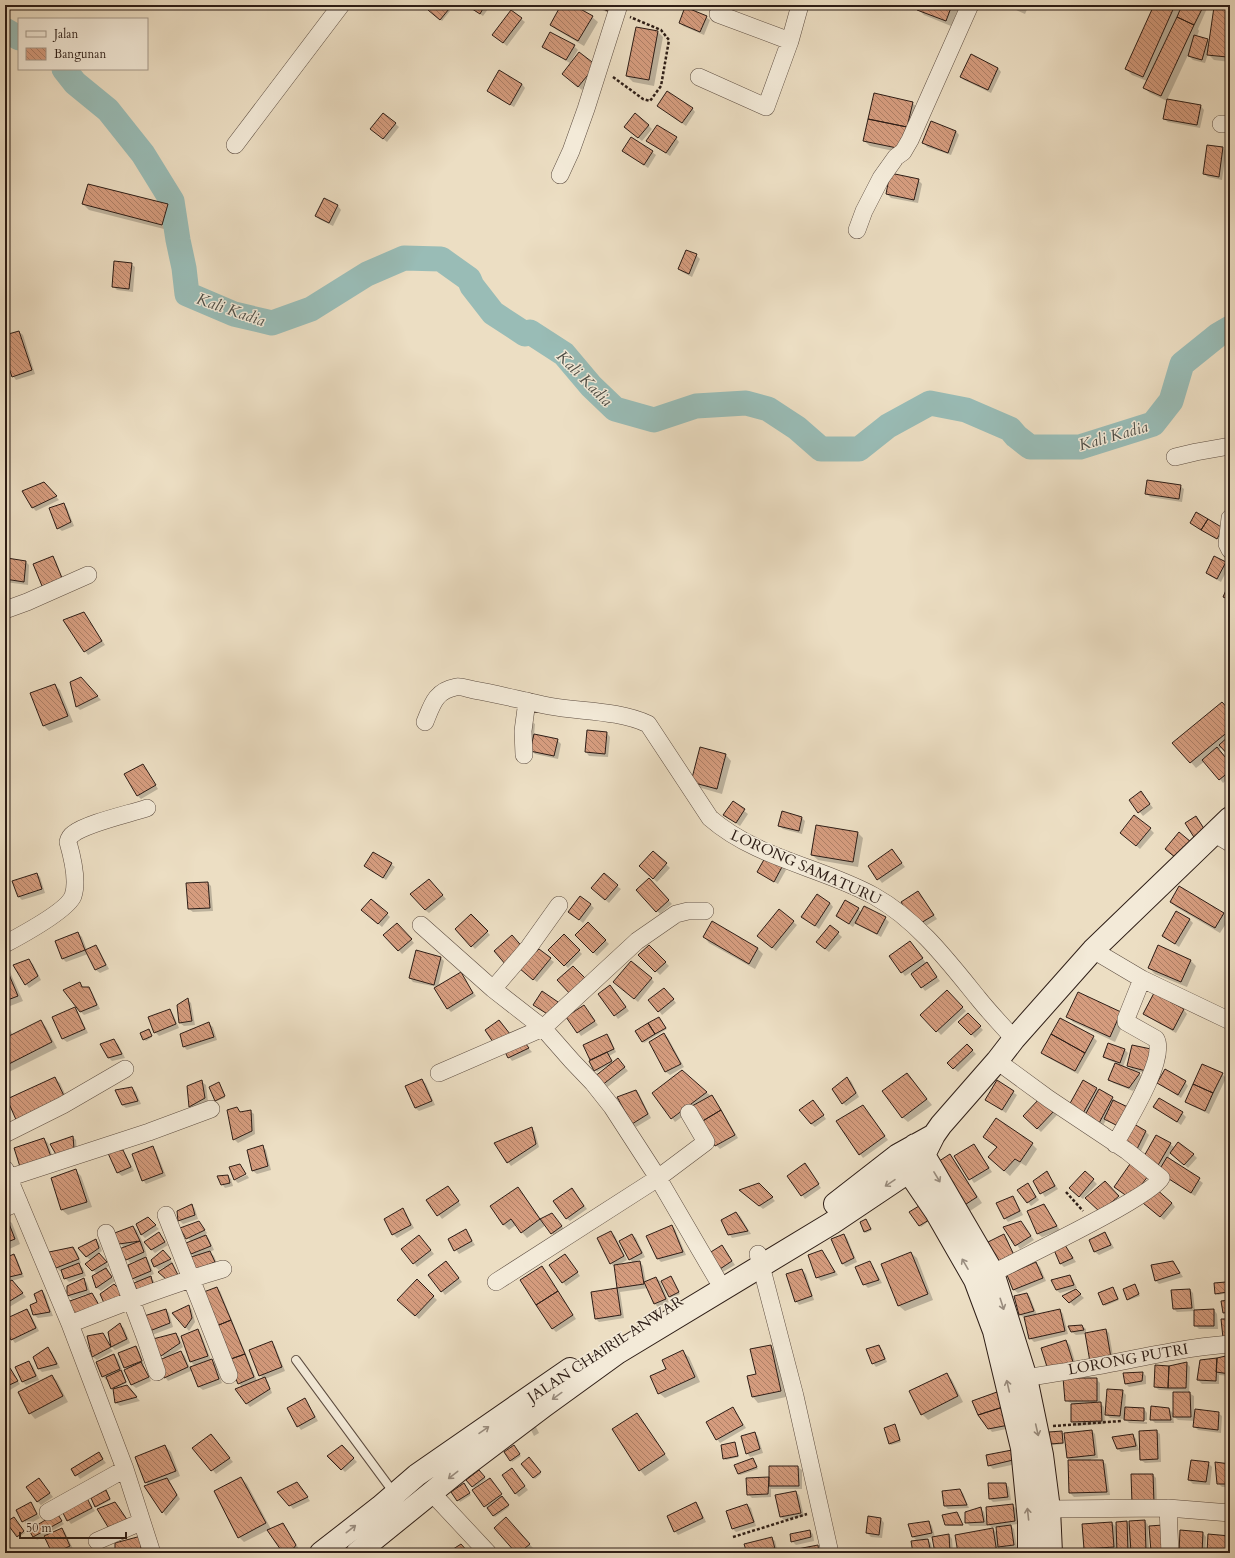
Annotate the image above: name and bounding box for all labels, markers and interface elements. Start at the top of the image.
legend [18,18,148,70]
text: Jalan [52,26,78,42]
text: Bangunan [54,46,106,62]
water label: Kali Kadia [193,288,268,332]
water label: Kali Kadia [551,346,617,412]
water label: Kali Kadia [1076,416,1150,456]
street label: LORONG SAMATURU [727,825,885,910]
one-way arrow [934,1171,942,1183]
one-way arrow [885,1179,896,1187]
one-way arrow [961,1258,969,1270]
street label: JALAN CHAIRIL ANWAR [522,1291,687,1408]
one-way arrow [999,1298,1006,1311]
street label: LORONG PUTRI [1066,1339,1190,1379]
one-way arrow [1004,1380,1011,1393]
one-way arrow [551,1392,562,1400]
one-way arrow [1033,1423,1041,1436]
one-way arrow [478,1426,489,1434]
one-way arrow [448,1471,459,1479]
one-way arrow [1024,1508,1032,1521]
scale bar [20,1514,126,1540]
text: 50 m [26,1520,53,1536]
one-way arrow [346,1525,357,1533]

